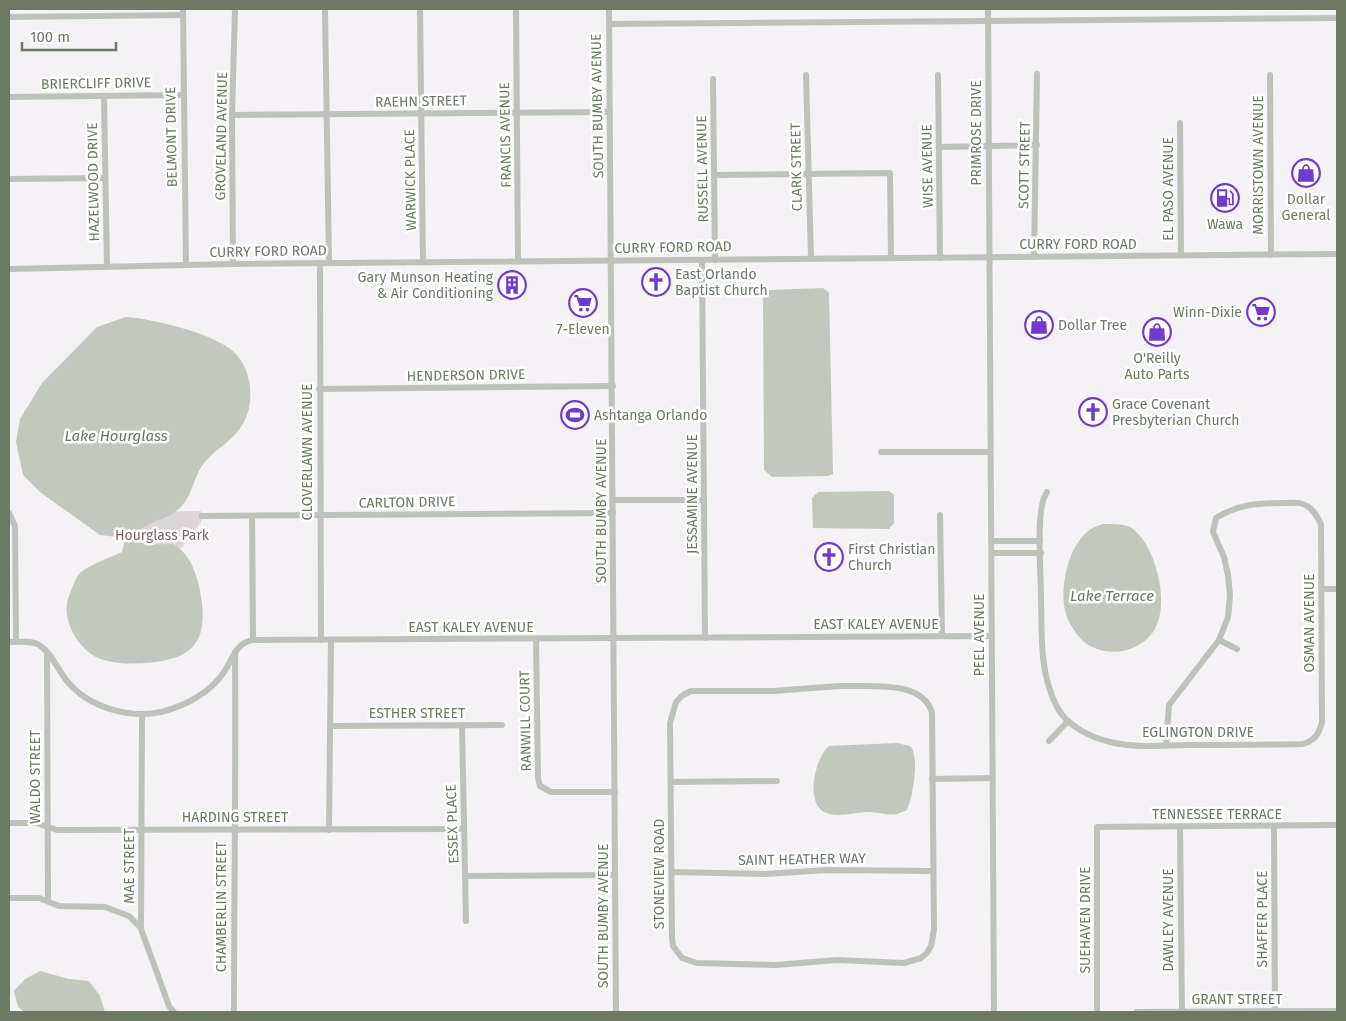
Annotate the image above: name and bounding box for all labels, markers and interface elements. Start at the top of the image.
scale bar [22,20,116,52]
text: 100 m [30,28,70,46]
street label: SOUTH BUMBY AVENUE [588,33,607,178]
street label: GROVELAND AVENUE [212,71,231,201]
street label: BRIERCLIFF DRIVE [41,74,151,93]
street label: PRIMROSE DRIVE [968,80,985,186]
street label: FRANCIS AVENUE [496,82,515,188]
street label: BELMONT DRIVE [162,87,181,187]
street label: RAEHN STREET [375,92,468,111]
street label: MORRISTOWN AVENUE [1250,95,1267,235]
street label: RUSSELL AVENUE [693,115,712,223]
street label: SCOTT STREET [1015,120,1034,209]
street label: HAZELWOOD DRIVE [84,122,103,242]
street label: CLARK STREET [787,122,806,211]
street label: WISE AVENUE [918,124,937,208]
street label: WARWICK PLACE [401,129,420,231]
street label: EL PASO AVENUE [1160,137,1177,241]
shop icon: Dollar General [1291,158,1321,188]
fuel station icon: Wawa [1210,183,1240,213]
place label: Dollar General [1282,191,1330,224]
place label: Wawa [1207,216,1243,233]
street label: CURRY FORD ROAD [1019,236,1137,253]
street label: CURRY FORD ROAD [614,238,732,257]
street label: CURRY FORD ROAD [209,242,327,261]
place label: East Orlando Baptist Church [675,266,768,299]
church icon: East Orlando Baptist Church [641,267,671,297]
place label: Gary Munson Heating & Air Conditioning [358,269,494,302]
building icon: Gary Munson Heating & Air Conditioning [497,270,527,300]
supermarket icon: 7-Eleven [568,288,598,318]
supermarket icon: Winn-Dixie [1246,297,1276,327]
place label: Winn-Dixie [1173,304,1242,321]
shop icon: Dollar Tree [1024,310,1054,340]
place label: Dollar Tree [1058,317,1127,334]
shop icon: O'Reilly Auto Parts [1142,317,1172,347]
place label: 7-Eleven [556,321,610,338]
place label: O'Reilly Auto Parts [1125,350,1190,383]
street label: HENDERSON DRIVE [406,366,526,385]
street label: CLOVERLAWN AVENUE [299,384,316,520]
place label: Grace Covenant Presbyterian Church [1112,396,1239,429]
church icon: Grace Covenant Presbyterian Church [1078,397,1108,427]
sports icon: Ashtanga Orlando [560,400,590,430]
place label: Ashtanga Orlando [594,407,707,424]
water label: Lake Hourglass [64,427,168,445]
street label: JESSAMINE AVENUE [684,434,701,554]
street label: SOUTH BUMBY AVENUE [593,439,610,583]
street label: CARLTON DRIVE [358,493,456,512]
park label: Hourglass Park [115,527,210,544]
place label: First Christian Church [848,541,935,574]
church icon: First Christian Church [814,542,844,572]
street label: OSMAN AVENUE [1301,574,1318,672]
water label: Lake Terrace [1070,587,1154,605]
street label: PEEL AVENUE [971,593,988,677]
street label: EAST KALEY AVENUE [813,616,939,633]
street label: EAST KALEY AVENUE [408,619,534,636]
street label: RANWILL COURT [516,669,535,772]
street label: ESTHER STREET [369,705,466,722]
street label: EGLINGTON DRIVE [1142,724,1254,741]
street label: WALDO STREET [27,729,44,824]
street label: ESSEX PLACE [443,784,462,864]
street label: TENNESSEE TERRACE [1152,806,1282,823]
street label: HARDING STREET [182,809,289,826]
street label: STONEVIEW ROAD [651,819,668,929]
street label: MAE STREET [121,828,138,904]
street label: CHAMBERLIN STREET [213,841,230,972]
street label: SOUTH BUMBY AVENUE [595,844,612,988]
street label: SAINT HEATHER WAY [738,850,866,869]
street label: SUEHAVEN DRIVE [1077,866,1094,974]
street label: DAWLEY AVENUE [1160,868,1177,972]
street label: SHAFFER PLACE [1254,871,1271,967]
street label: GRANT STREET [1191,991,1283,1008]

